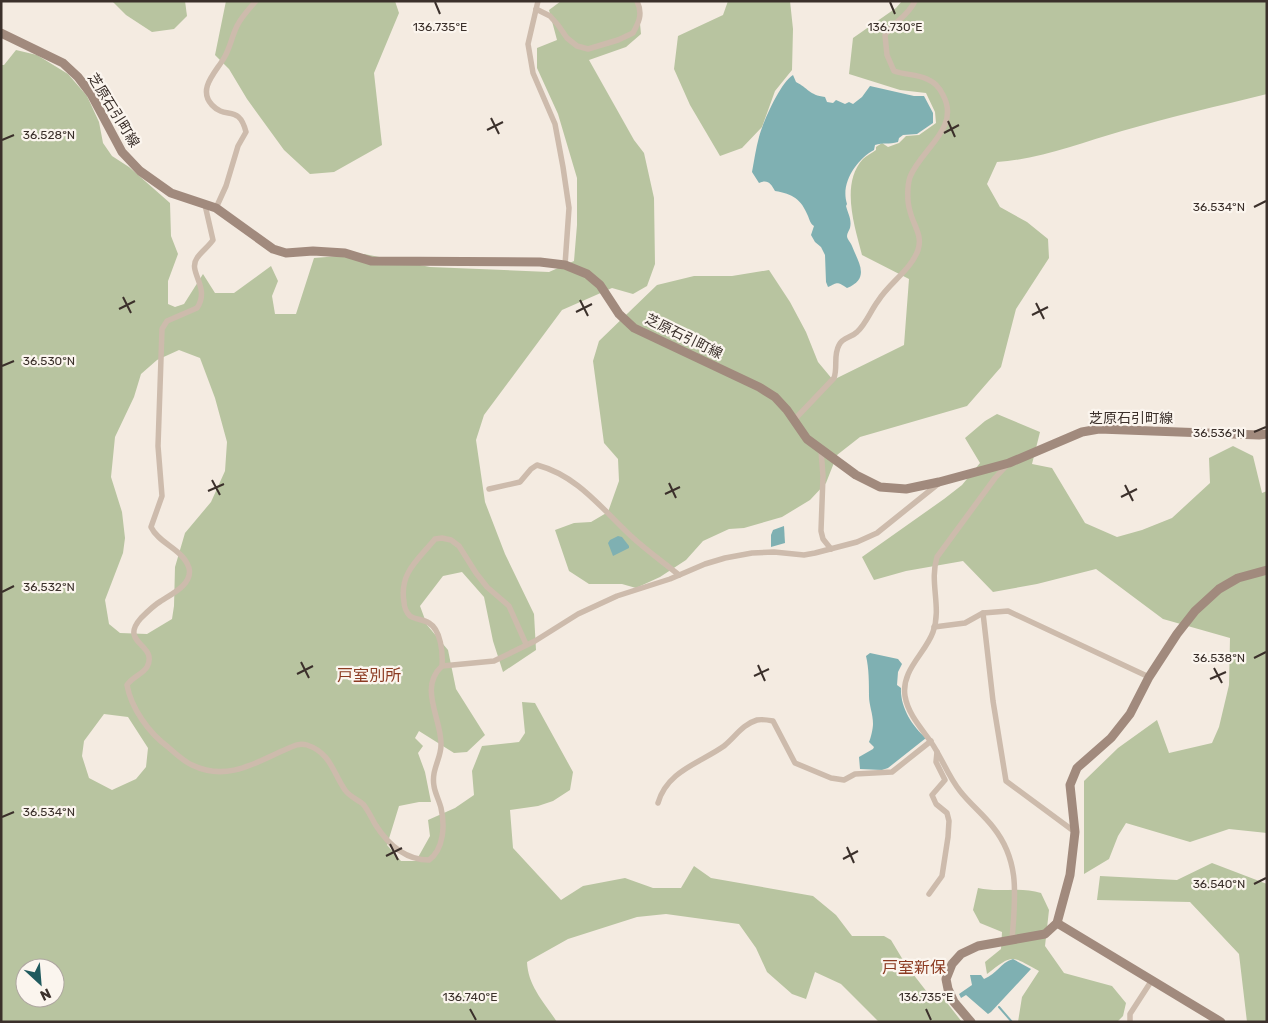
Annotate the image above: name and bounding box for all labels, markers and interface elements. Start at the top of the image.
text: 136.735°E [413,20,467,34]
text: 136.730°E [867,20,923,34]
street label: 芝原石引町線 [84,70,143,150]
text: 36.528°N [23,128,75,142]
text: 36.534°N [1193,200,1245,214]
street label: 芝原石引町線 [642,310,725,363]
text: 36.530°N [23,354,75,368]
street label: 芝原石引町線 [1089,410,1173,427]
text: 36.536°N [1193,426,1245,440]
text: 36.532°N [23,580,75,594]
text: 36.538°N [1193,651,1245,665]
district label: 戸室別所 [337,666,401,685]
text: 36.534°N [23,805,75,819]
text: 36.540°N [1193,877,1245,891]
north arrow [15,958,65,1008]
district label: 戸室新保 [882,958,946,977]
text: N [37,984,54,1004]
text: 136.740°E [443,990,498,1004]
text: 136.735°E [899,990,953,1004]

